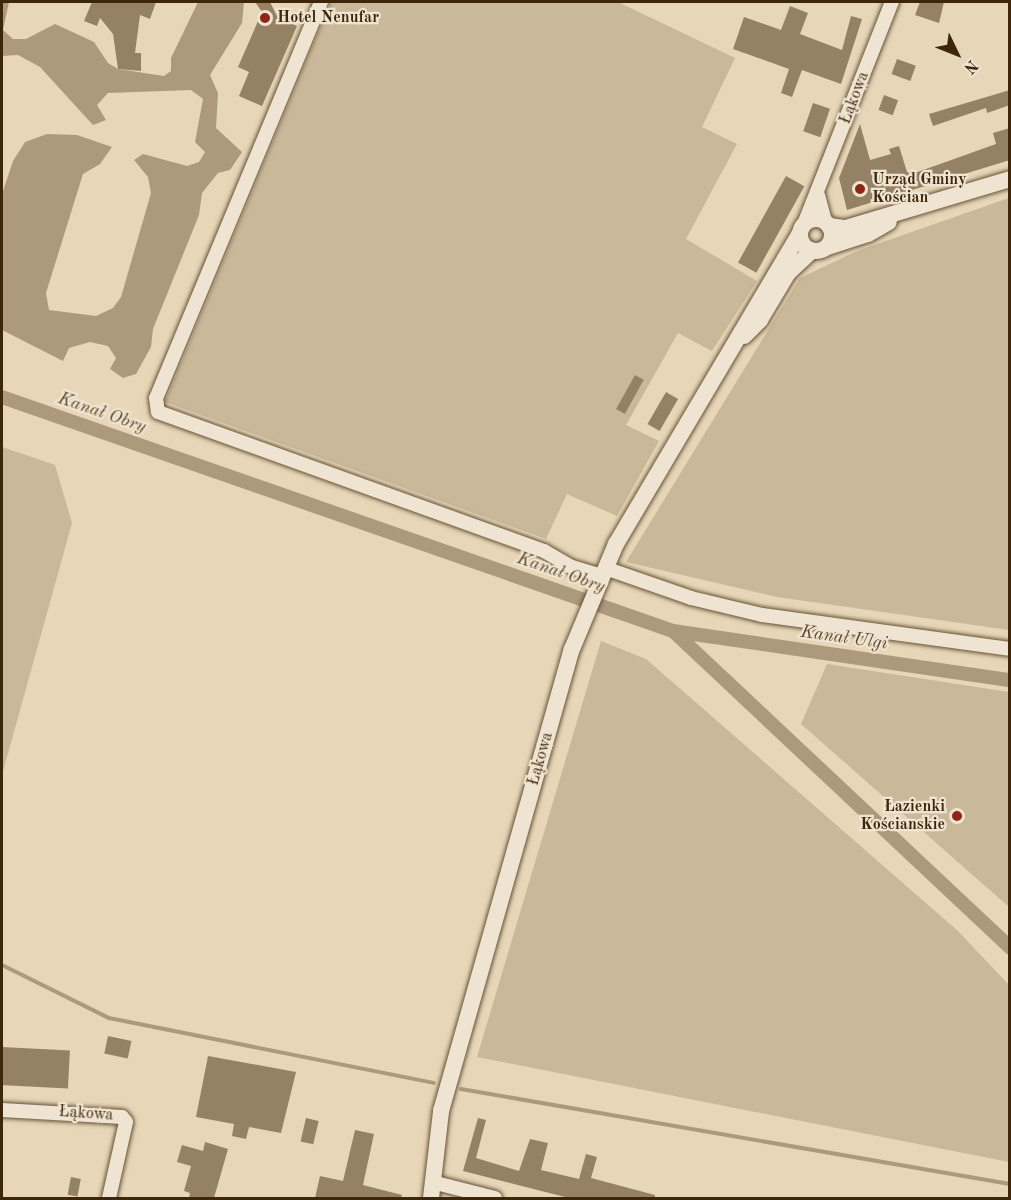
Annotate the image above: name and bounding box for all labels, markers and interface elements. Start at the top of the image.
place label: Hotel Nenufar [277,8,379,28]
marker: Hotel Nenufar [258,11,272,25]
north arrow [927,24,987,84]
text: N [960,56,980,76]
street label: Łąkowa [836,69,874,127]
place label: Urząd Gminy Kościan [872,170,967,208]
marker: Urząd Gminy Kościan [853,182,867,196]
water label: Kanał Obry [55,388,149,438]
water label: Kanał Obry [514,548,608,598]
water label: Kanał Ulgi [799,621,889,655]
street label: Łąkowa [524,730,558,788]
place label: Łazienki Kościanskie [860,797,945,835]
marker: Łazienki Kościanskie [950,809,964,823]
street label: Łąkowa [58,1103,114,1125]

